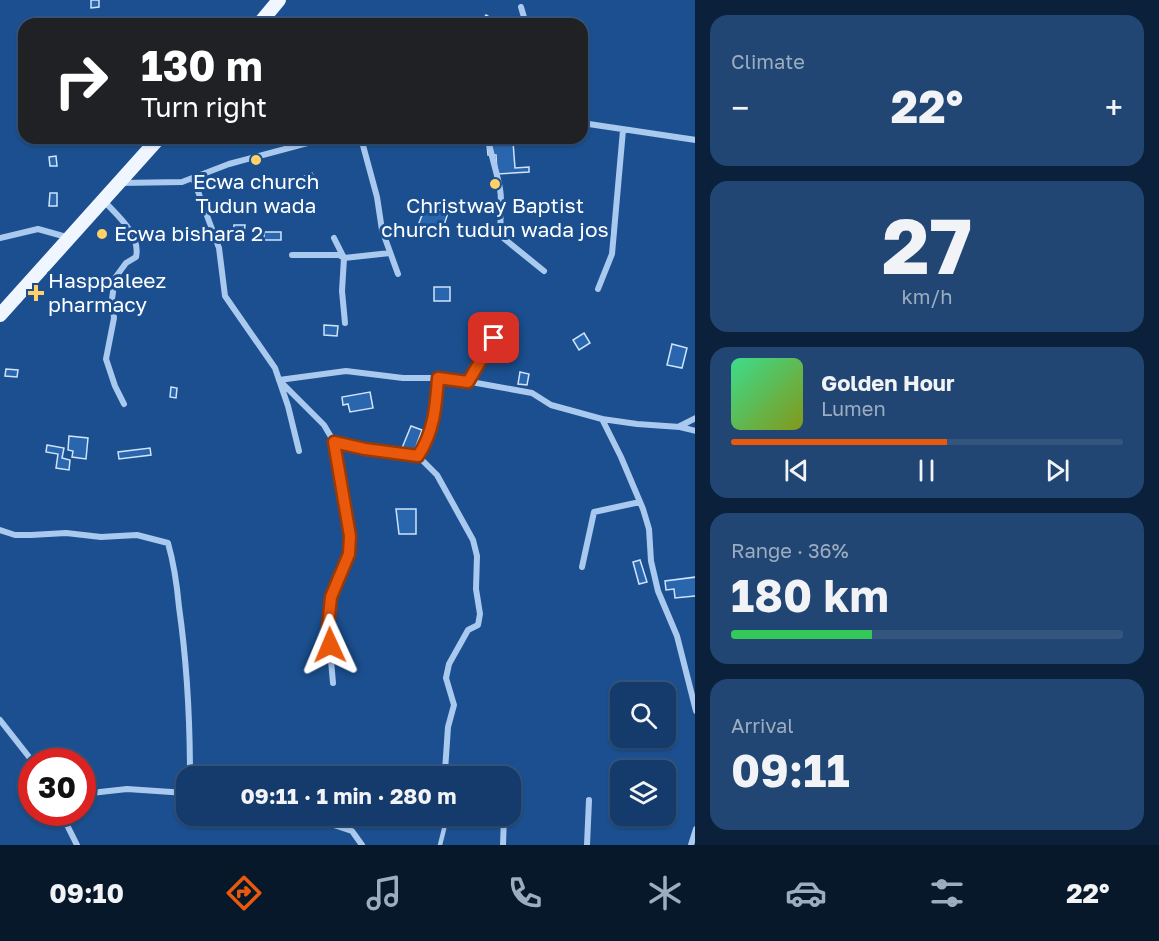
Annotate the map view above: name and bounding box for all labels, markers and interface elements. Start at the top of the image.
text: 130 m [141,40,263,90]
icon: right [42,42,120,120]
text: Climate [731,49,805,73]
text: 22° [891,79,963,133]
text: − [731,88,749,127]
text: + [1105,88,1123,127]
text: Turn right [141,91,267,123]
marker: Ecwa church Tudun wada [249,153,263,167]
place label: Ecwa church Tudun wada [193,168,319,218]
marker: Christway Baptist church tudun wada jos [488,177,502,191]
place label: Christway Baptist church tudun wada jos [381,192,609,242]
text: 27 [882,198,972,291]
place label: Ecwa bishara 2 [114,220,263,246]
marker: Ecwa bishara 2 [95,227,109,241]
place label: Hasppaleez pharmacy [48,267,166,317]
text: km/h [902,284,952,308]
marker: Hasppaleez pharmacy [29,286,43,300]
pin [468,312,519,363]
icon: arrive [477,321,510,354]
text: Golden Hour [821,369,955,396]
text: Lumen [821,396,886,420]
icon: previous [780,454,813,487]
icon: pause [910,454,943,487]
icon: next [1041,454,1074,487]
text: Range · 36% [731,538,849,562]
text: 180 km [731,568,889,622]
position arrow [298,613,362,677]
map controls [610,682,676,826]
button: search [610,682,676,748]
text: Arrival [731,713,794,737]
text: 09:11 [731,743,850,797]
speed limit sign: 30 [18,748,96,826]
button: layers [610,760,676,826]
text: 09:11 · 1 min · 280 m [240,782,457,809]
icon: directions [223,872,265,914]
icon: music [363,872,405,914]
icon: phone [504,872,546,914]
icon: climate [644,872,686,914]
icon: car [785,872,827,914]
icon: filters [926,872,968,914]
text: 09:10 [49,877,124,909]
text: 22° [1066,877,1110,909]

